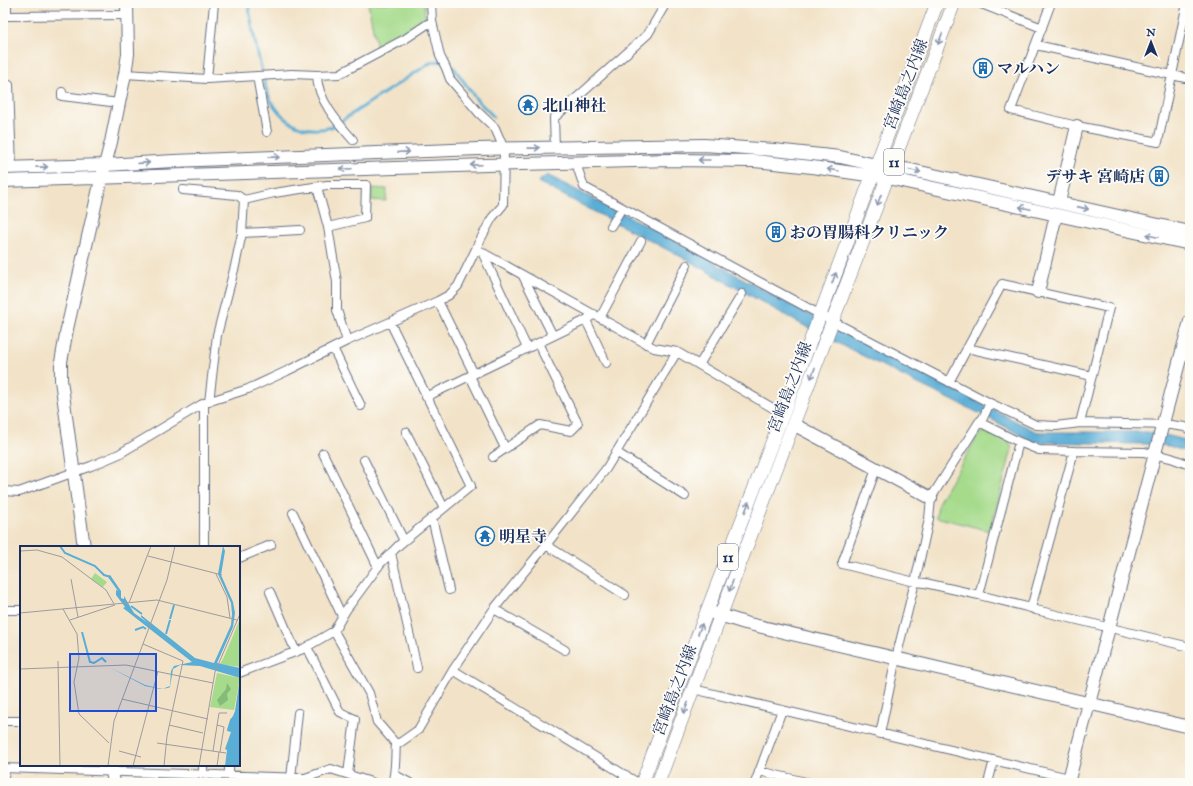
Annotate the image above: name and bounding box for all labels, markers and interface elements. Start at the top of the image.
north arrow [1131,22,1171,62]
text: N [1145,26,1156,40]
one-way arrow [936,33,943,46]
street label: 宮崎島之内線 [880,36,933,133]
building icon: マルハン [972,57,994,79]
place label: マルハン [997,60,1060,80]
temple icon: 北山神社 [517,94,539,116]
place label: 北山神社 [542,97,606,117]
one-way arrow [527,145,540,152]
one-way arrow [397,149,410,156]
road number: 11 [884,149,904,175]
one-way arrow [267,153,280,161]
one-way arrow [698,156,711,164]
one-way arrow [137,159,150,166]
one-way arrow [470,161,483,169]
one-way arrow [35,163,48,171]
one-way arrow [340,165,353,173]
building icon: デサキ 宮崎店 [1148,165,1170,187]
one-way arrow [827,166,840,174]
one-way arrow [908,167,921,175]
place label: デサキ 宮崎店 [1046,168,1145,188]
one-way arrow [875,194,883,206]
one-way arrow [1019,204,1032,212]
one-way arrow [1076,204,1089,212]
building icon: おの胃腸科クリニック [765,221,787,243]
place label: おの胃腸科クリニック [790,224,949,244]
one-way arrow [1146,232,1159,240]
one-way arrow [830,273,838,285]
street label: 宮崎島之内線 [764,339,817,436]
one-way arrow [808,366,816,378]
one-way arrow [743,502,751,514]
temple icon: 明星寺 [474,525,496,547]
place label: 明星寺 [499,528,547,548]
road number: 11 [718,544,738,570]
inset map [20,546,240,766]
one-way arrow [727,580,735,592]
one-way arrow [696,623,704,635]
street label: 宮崎島之内線 [649,642,702,739]
one-way arrow [682,701,690,713]

